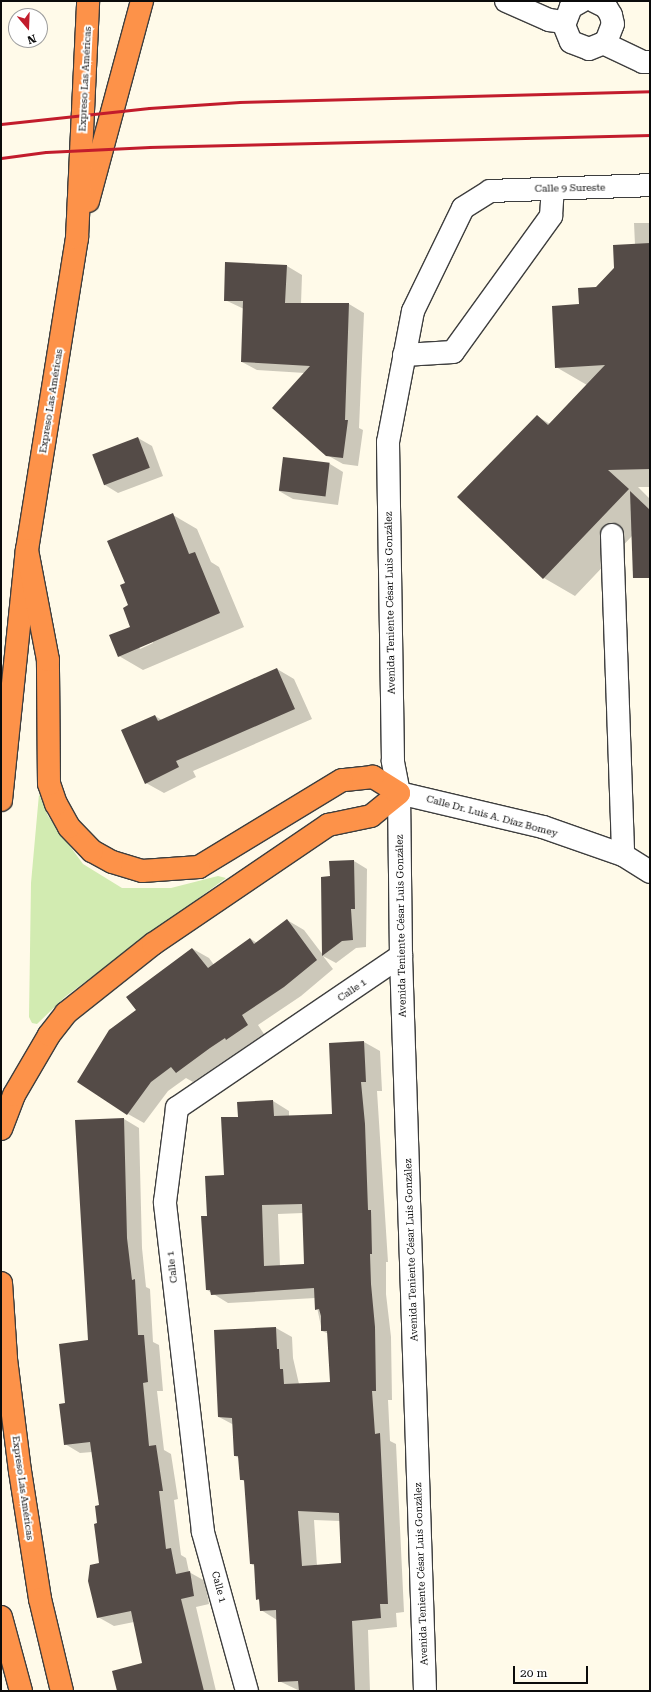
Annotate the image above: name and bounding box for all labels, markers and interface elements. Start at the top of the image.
north arrow [8,8,48,48]
street label: Expreso Las Américas [76,26,94,132]
text: N [26,31,38,46]
street label: Calle 9 Sureste [535,181,605,195]
street label: Expreso Las Américas [37,348,65,454]
street label: Avenida Teniente César Luis González [382,511,398,695]
street label: Calle Dr. Luis A. Díaz Bomey [425,793,559,839]
street label: Avenida Teniente César Luis González [393,834,409,1018]
street label: Calle 1 [335,976,369,1004]
street label: Avenida Teniente César Luis González [402,1158,420,1342]
street label: Calle 1 [164,1250,180,1284]
street label: Expreso Las Américas [10,1435,36,1541]
street label: Avenida Teniente César Luis González [412,1482,430,1666]
street label: Calle 1 [209,1570,229,1604]
scale bar [515,1658,590,1684]
text: 20 m [520,1666,547,1680]

